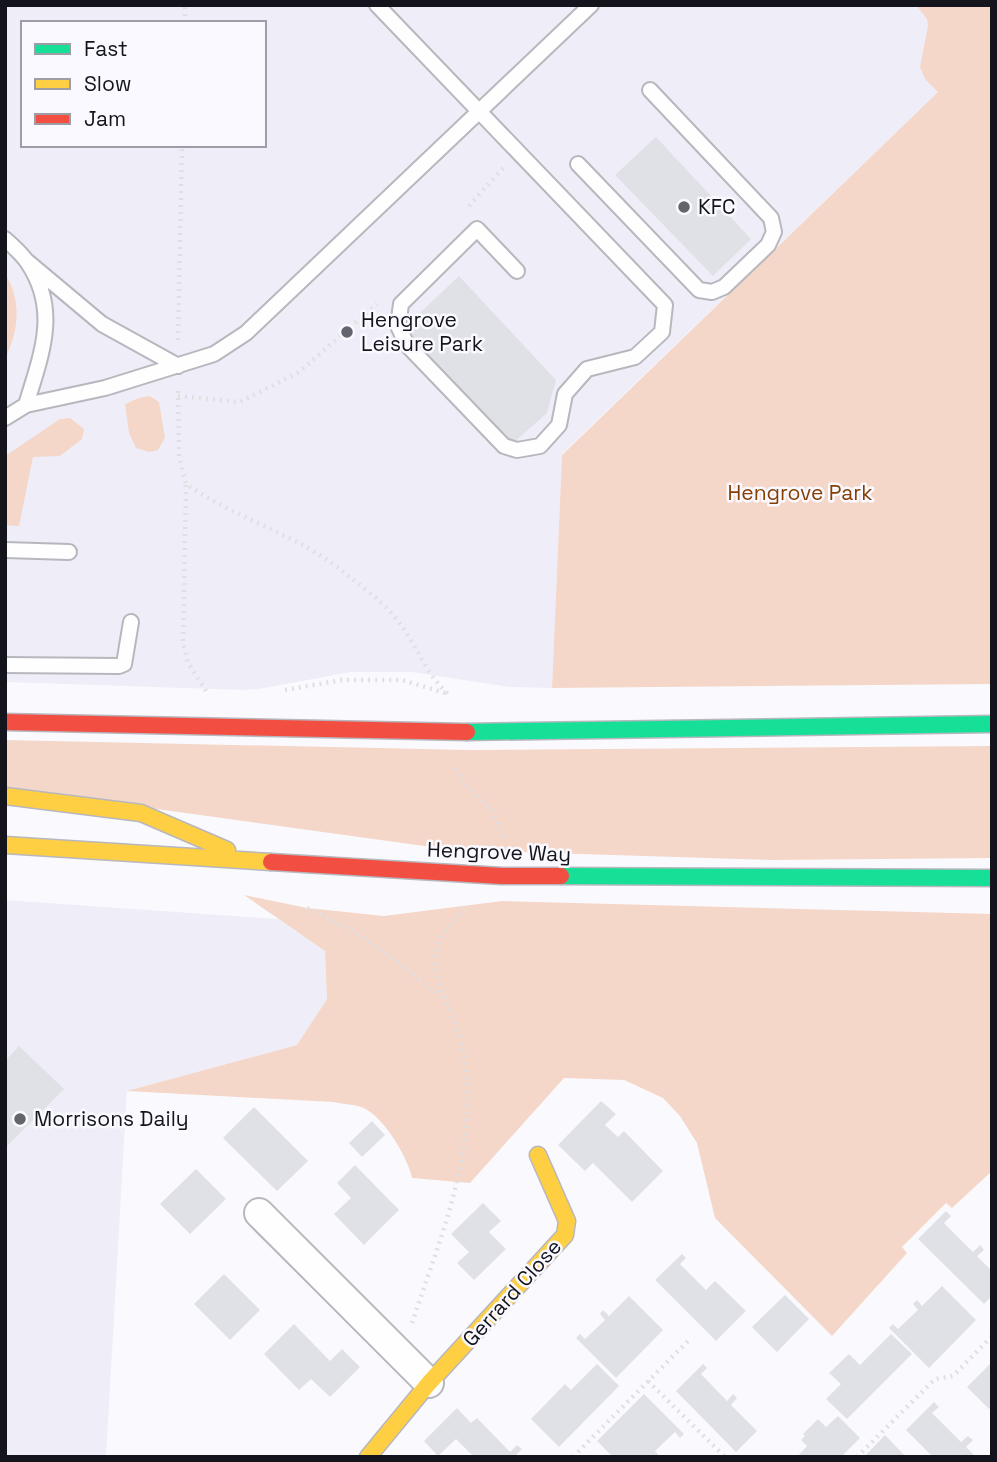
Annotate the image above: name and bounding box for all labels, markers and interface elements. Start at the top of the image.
legend [21,21,266,147]
text: Fast [84,35,128,62]
text: Slow [84,70,132,97]
text: Jam [84,105,126,132]
place label: KFC [698,193,735,220]
marker: KFC [676,199,692,215]
place label: Hengrove Leisure Park [361,306,483,357]
marker: Hengrove Leisure Park [339,324,355,340]
park label: Hengrove Park [727,479,873,506]
street label: Hengrove Way [427,835,571,868]
place label: Morrisons Daily [34,1105,189,1132]
marker: Morrisons Daily [12,1111,28,1127]
street label: Gerrard Close [456,1233,567,1352]

